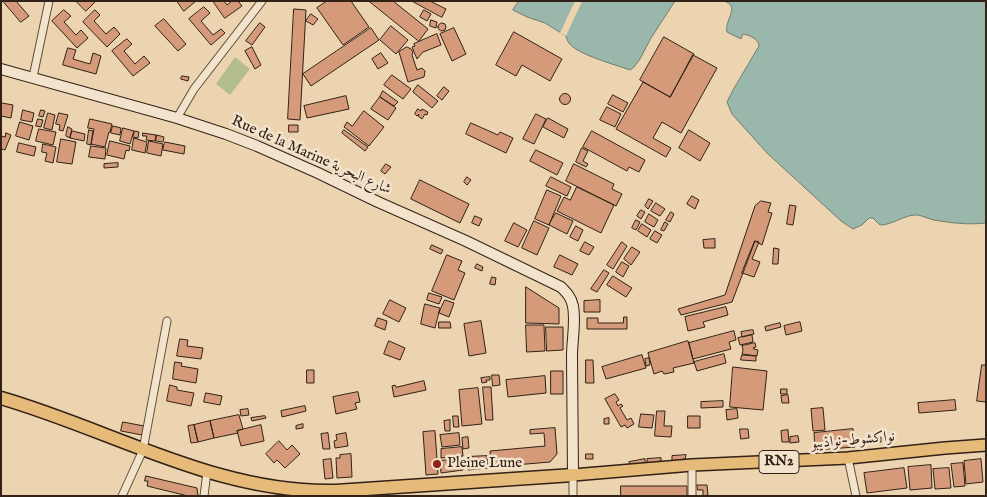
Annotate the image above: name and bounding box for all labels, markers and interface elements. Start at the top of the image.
street label: Rue de la Marine شارع البحرية [228,113,394,199]
street label: نواكشوط-نواذيبو [810,428,896,454]
road number: RN2 [759,451,799,474]
place label: Pleine Lune [447,455,522,473]
marker: Pleine Lune [431,458,443,470]

